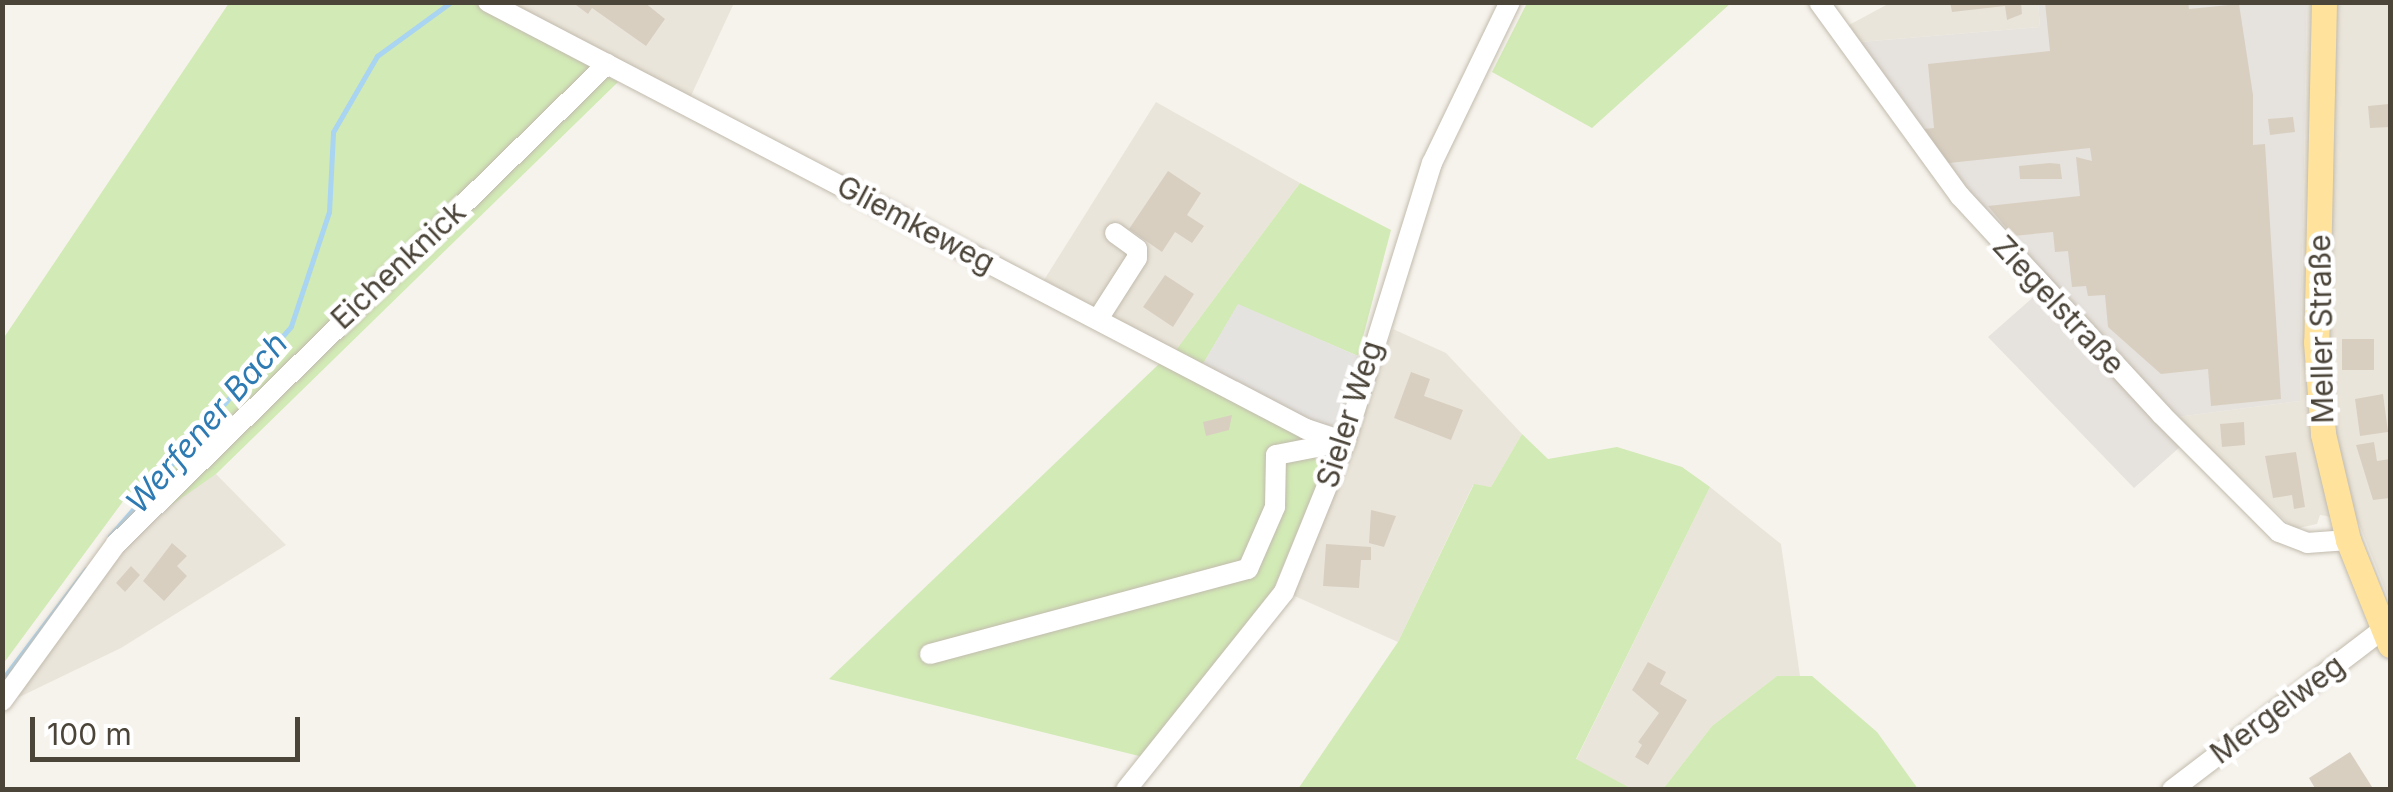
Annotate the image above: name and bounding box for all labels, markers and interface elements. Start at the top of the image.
street label: Gliemkeweg [831,167,1001,281]
street label: Eichenknick [323,194,473,336]
street label: Ziegelstraße [1986,228,2132,382]
street label: Meller Straße [2301,234,2341,424]
water label: Werfener Bach [118,325,296,521]
street label: Sieler Weg [1308,336,1390,492]
street label: Mergelweg [2203,647,2351,771]
scale bar [35,697,305,759]
text: 100 m [47,716,132,752]

